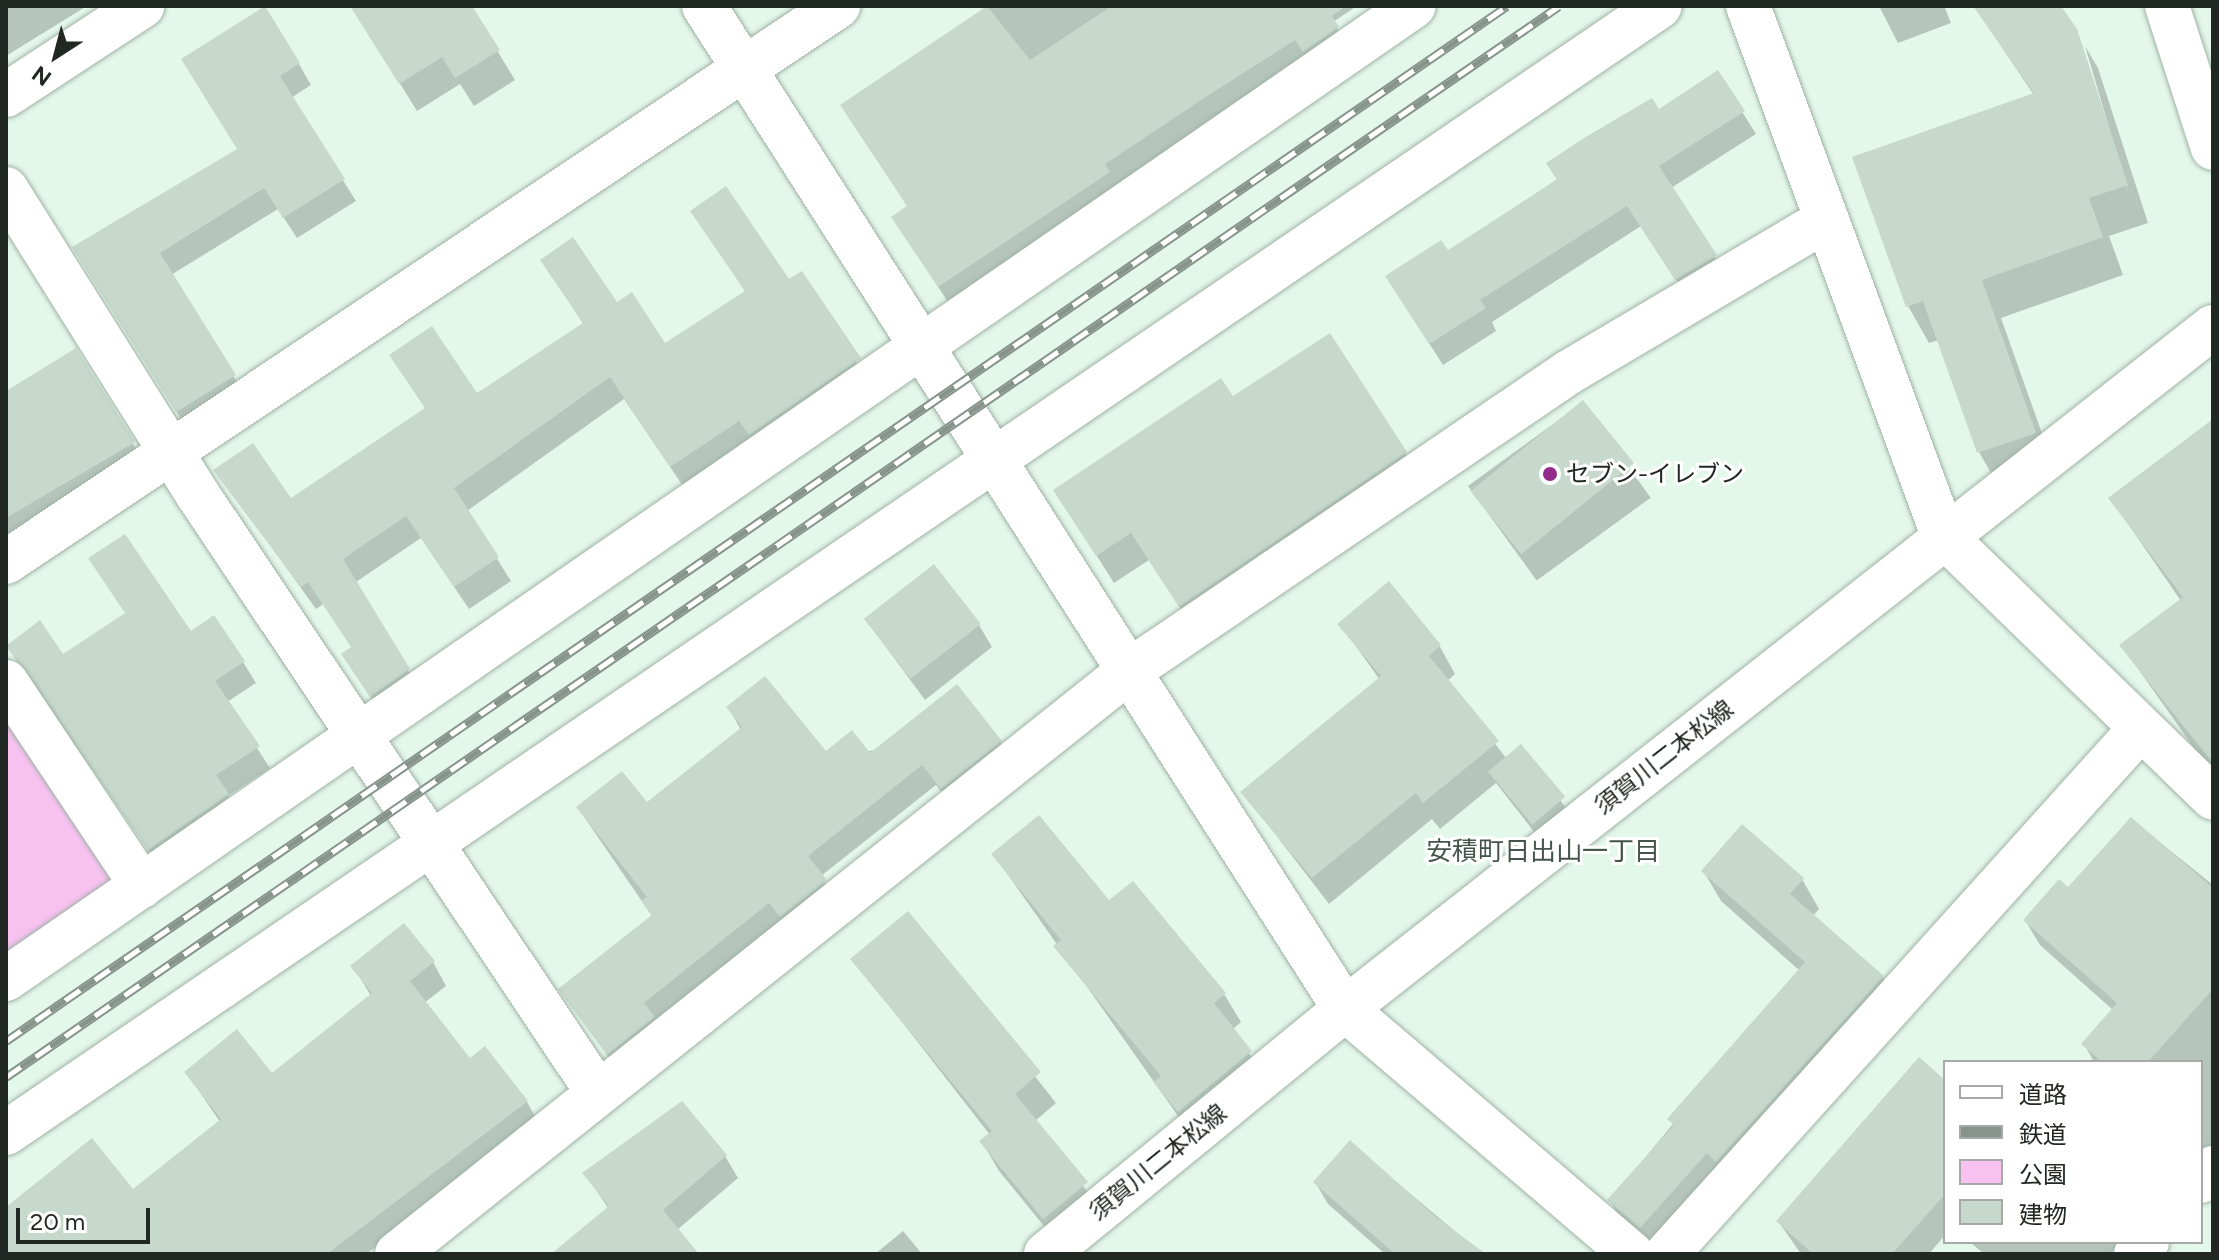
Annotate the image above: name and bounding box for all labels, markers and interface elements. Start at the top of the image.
north arrow [16,16,96,96]
text: N [27,60,56,92]
place label: セブン-イレブン [1566,460,1744,488]
marker: セブン-イレブン [1541,465,1559,483]
street label: 須賀川二本松線 [1589,694,1739,820]
district label: 安積町日出山一丁目 [1426,836,1660,868]
legend [1943,1060,2203,1244]
text: 道路 [2019,1080,2067,1109]
street label: 須賀川二本松線 [1084,1098,1232,1226]
text: 鉄道 [2019,1120,2067,1149]
text: 公園 [2019,1160,2067,1189]
scale bar [20,1192,154,1242]
text: 建物 [2019,1200,2067,1229]
text: 20 m [30,1207,85,1236]

